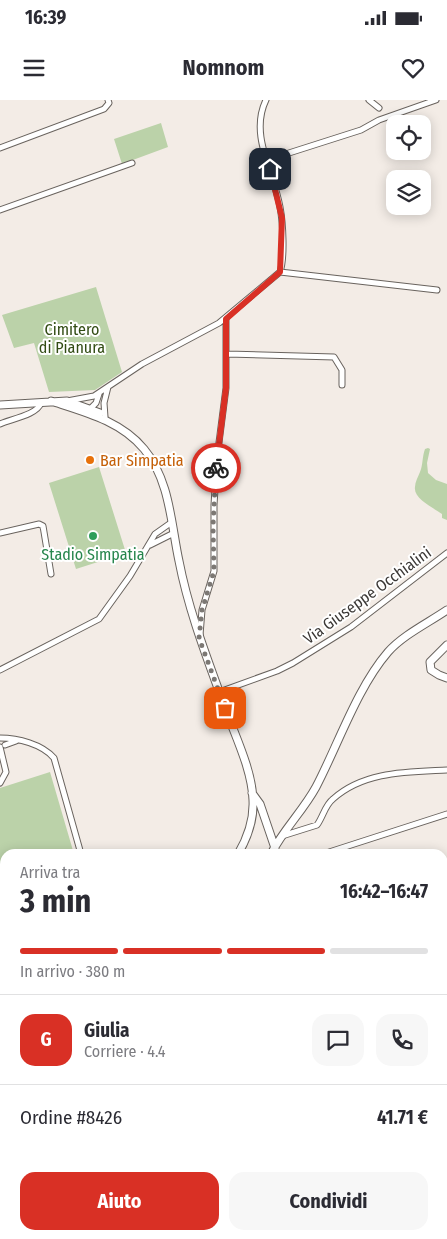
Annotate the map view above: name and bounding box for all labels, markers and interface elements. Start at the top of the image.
text: 16:39 [25,6,66,29]
icon: menu [20,54,48,82]
text: Nomnom [183,54,264,81]
icon: heart [399,54,427,82]
map controls [386,115,431,215]
button: locate [386,115,431,160]
pin [249,148,291,190]
icon: home [256,155,284,183]
button: layers [386,170,431,215]
park label: Cimitero di Pianura [39,320,105,357]
courier [191,443,241,493]
place label: Bar Simpatia [100,451,184,470]
marker: Bar Simpatia [84,454,96,466]
icon: bike [202,454,230,482]
marker: Stadio Simpatia [87,530,99,542]
street label: Via Giuseppe Occhialini [300,543,435,648]
place label: Stadio Simpatia [41,545,145,564]
pin [204,687,246,729]
icon: bag [211,694,239,722]
text: Arriva tra [20,863,80,882]
text: 16:42–16:47 [340,880,428,903]
text: 3 min [20,882,91,920]
text: In arrivo · 380 m [20,962,125,981]
button: chat [312,1014,364,1066]
button: phone [376,1014,428,1066]
text: Giulia [84,1019,130,1042]
text: G [40,1028,52,1051]
text: Corriere · 4.4 [84,1042,166,1061]
text: Ordine #8426 [20,1106,122,1129]
text: 41.71 € [377,1106,428,1129]
button: Aiuto [20,1172,219,1230]
button: Condividi [229,1172,428,1230]

